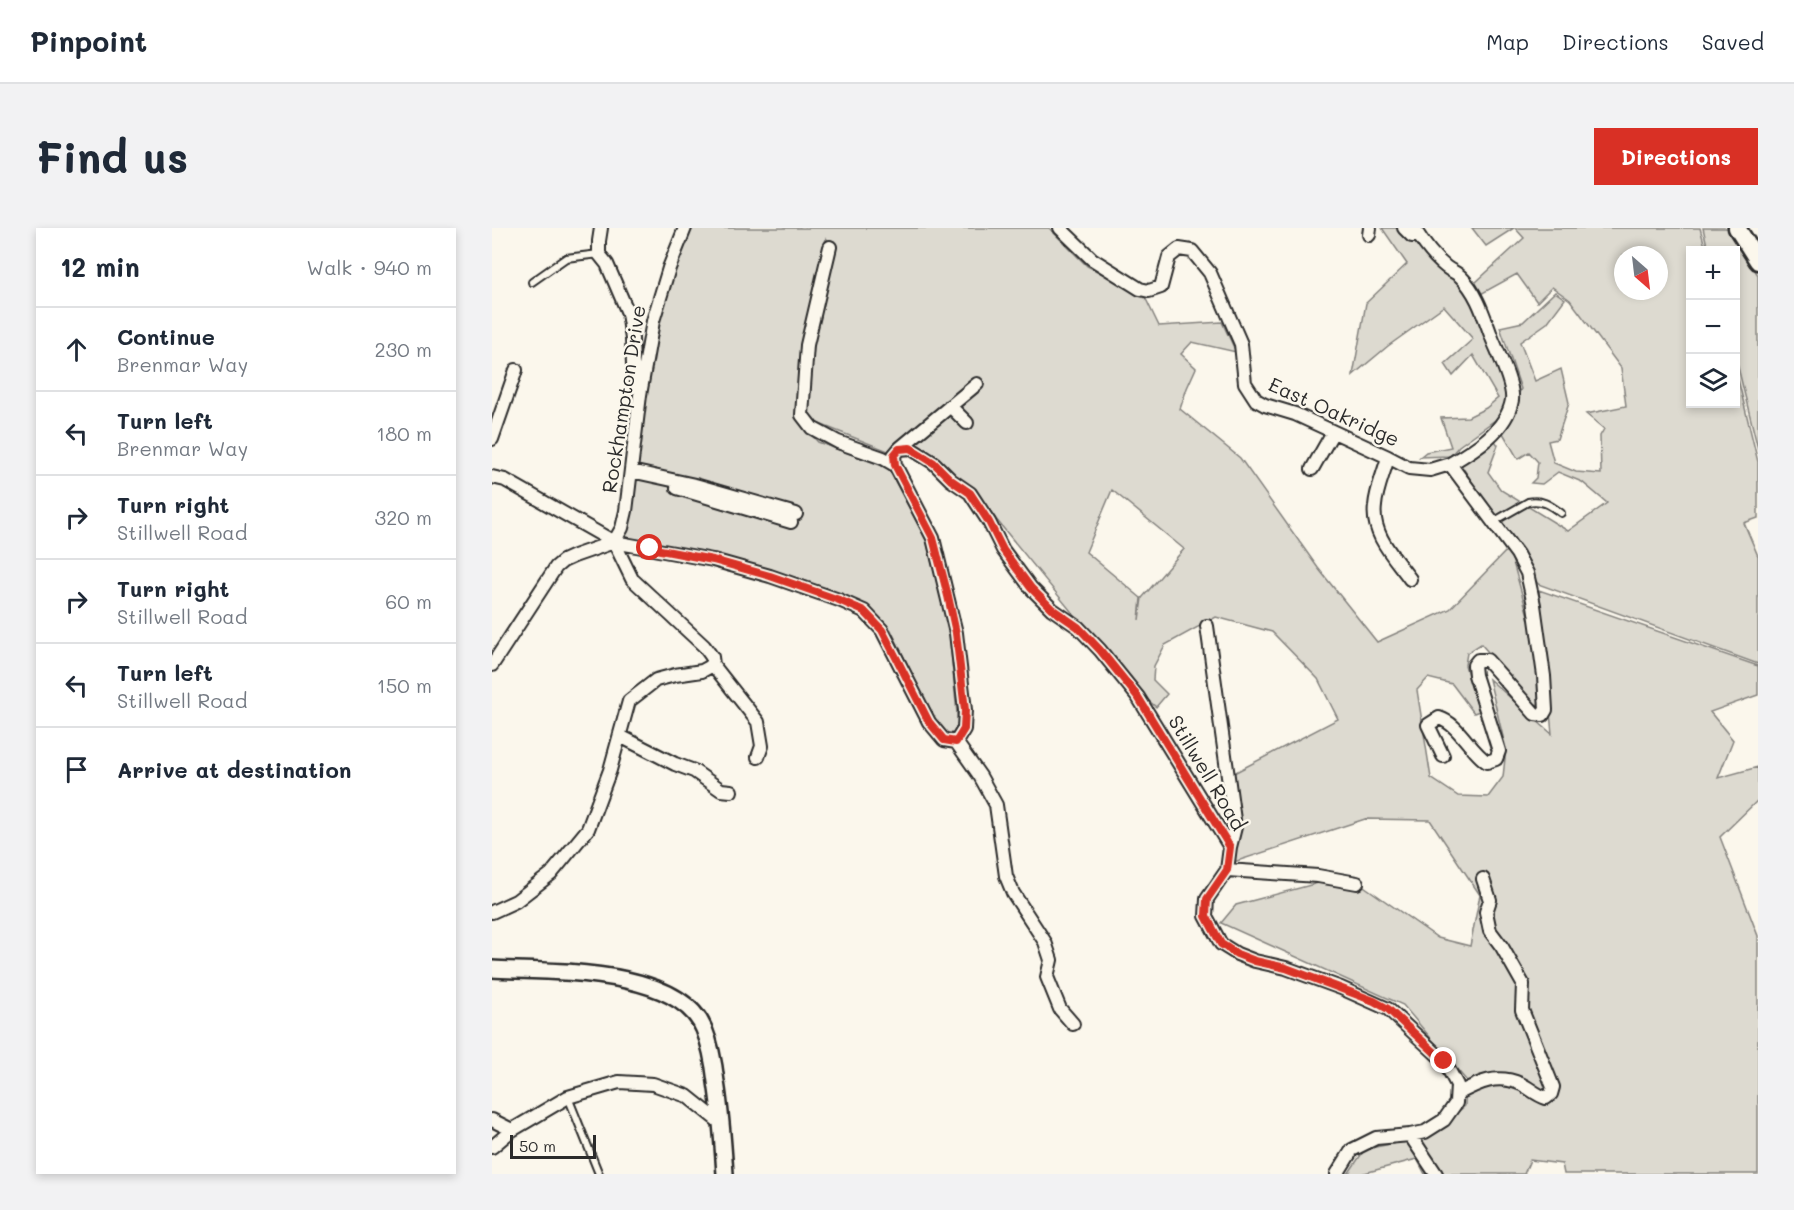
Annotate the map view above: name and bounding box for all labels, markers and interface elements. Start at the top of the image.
text: Pinpoint [30,23,147,59]
text: Map [1486,28,1529,55]
text: Directions [1562,28,1669,55]
text: Saved [1702,28,1764,55]
button: Directions [1594,128,1758,185]
text: Find us [36,129,188,184]
north arrow [1614,246,1668,300]
map controls [1686,246,1740,408]
button: + [1686,246,1740,300]
text: 12 min [60,250,140,284]
text: Walk · 940 m [307,254,432,280]
button: − [1686,300,1740,354]
street label: Rockhampton Drive [595,303,651,495]
text: Continue [117,322,215,351]
icon: ahead [60,333,93,366]
text: 230 m [374,336,432,362]
text: Brenmar Way [117,351,248,377]
button: layers [1686,354,1740,408]
street label: East Oakridge [1265,371,1404,452]
text: Turn left [117,406,213,435]
icon: left [60,417,93,450]
text: 180 m [376,420,432,446]
text: Brenmar Way [117,435,248,461]
text: Turn right [117,490,229,519]
icon: right [60,501,93,534]
text: 320 m [374,504,432,530]
text: Stillwell Road [117,519,247,545]
route start [636,534,662,560]
text: Turn right [117,574,229,603]
icon: right [60,585,93,618]
text: 60 m [385,588,432,614]
text: Stillwell Road [117,603,247,629]
text: Turn left [117,658,213,687]
icon: left [60,669,93,702]
text: 150 m [377,672,432,698]
text: Stillwell Road [117,687,247,713]
street label: Stillwell Road [1163,710,1253,835]
icon: arrive [60,753,93,786]
text: Arrive at destination [117,755,352,784]
route end [1430,1047,1456,1073]
scale bar [510,1132,596,1160]
text: 50 m [519,1135,556,1156]

